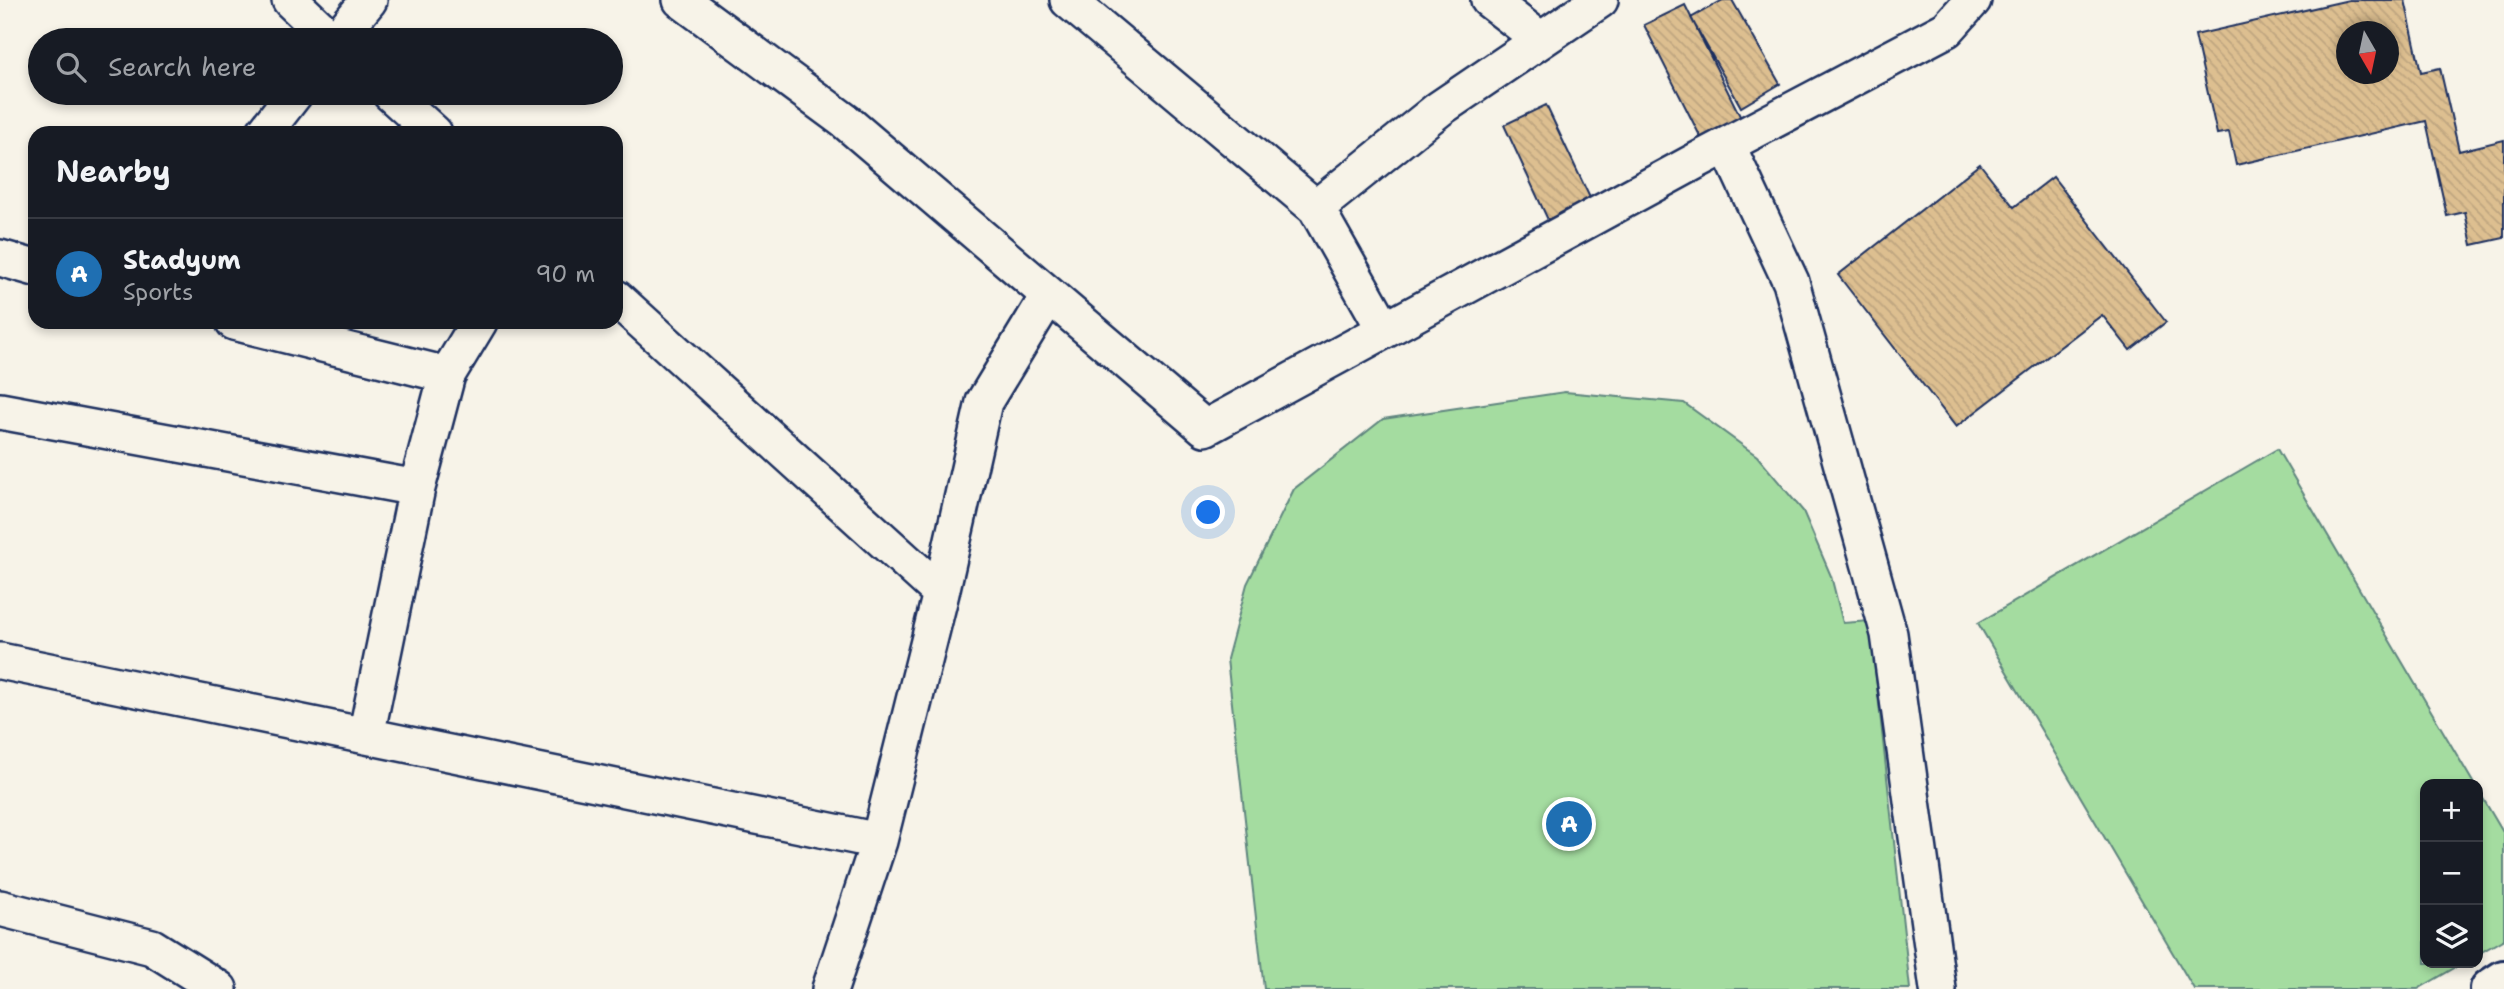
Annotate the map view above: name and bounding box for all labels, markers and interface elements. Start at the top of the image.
north arrow [2336,21,2399,84]
search box [28,28,623,105]
icon: search [52,48,90,86]
text: Search here [108,49,257,84]
text: Nearby [56,151,171,192]
text: Stadyum [123,242,241,277]
text: A [70,259,88,289]
text: 90 m [535,259,595,289]
text: Sports [123,277,194,307]
your location [1191,495,1225,529]
map controls [2420,779,2483,968]
button: + [2420,779,2483,842]
pin: A [1546,798,1592,850]
button: − [2420,842,2483,905]
button: layers [2420,905,2483,968]

